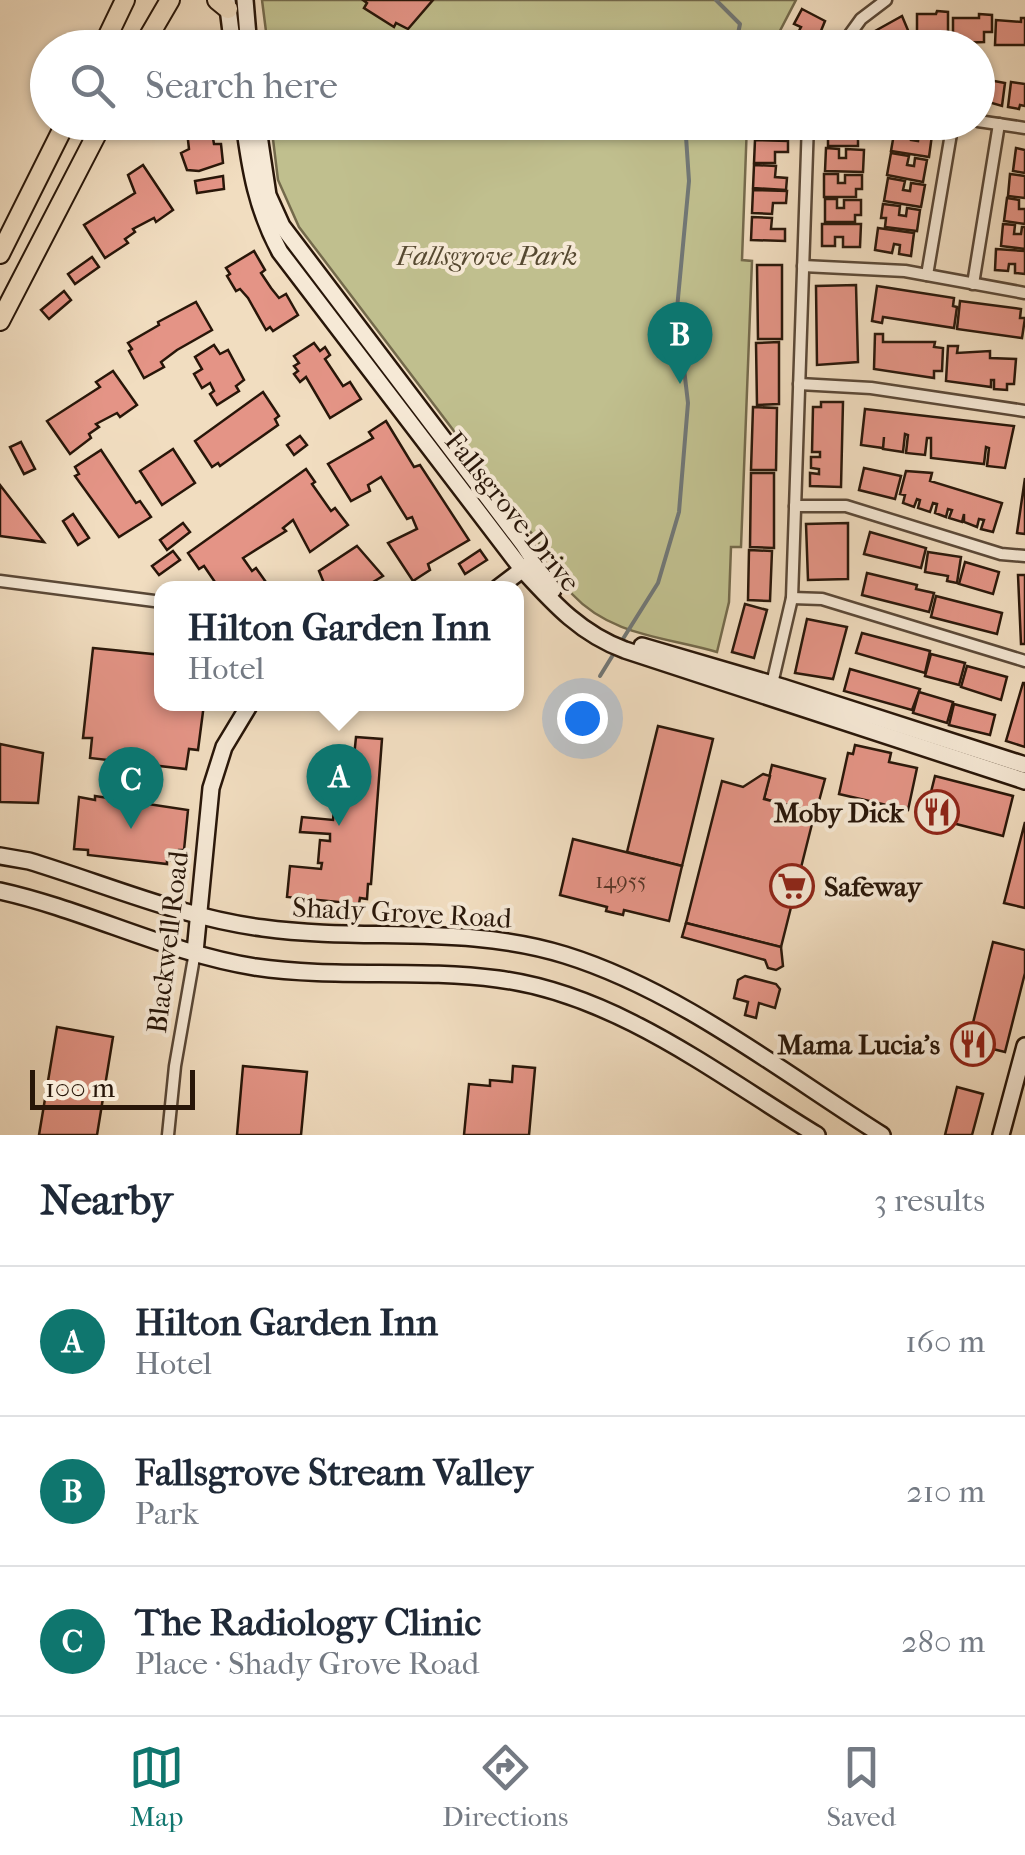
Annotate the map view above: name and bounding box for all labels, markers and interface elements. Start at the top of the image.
search box [30,30,995,140]
icon: search [65,58,120,113]
text: Search here [145,63,338,108]
park label: Fallsgrove Park [396,239,577,272]
pin: B [648,302,712,384]
street label: Fallsgrove Drive [438,425,587,598]
popup [154,581,524,711]
text: Hilton Garden Inn [187,605,491,650]
text: Hotel [187,650,264,687]
your location [557,693,608,744]
pin: A [306,744,372,826]
pin: C [98,746,164,829]
restaurant icon: Moby Dick [914,789,960,835]
place label: Moby Dick [774,796,906,829]
street label: Blackwell Road [140,848,195,1035]
supermarket icon: Safeway [769,863,815,909]
house number: 14955 [595,868,647,894]
place label: Safeway [824,870,924,903]
street label: Shady Grove Road [291,890,513,935]
restaurant icon: Mama Lucia's [950,1021,996,1067]
place label: Mama Lucia's [777,1028,940,1061]
scale bar [30,1065,195,1110]
text: 100 m [45,1071,115,1104]
text: Nearby [40,1176,172,1225]
text: 3 results [874,1182,985,1219]
text: Hilton Garden Inn [135,1300,438,1345]
text: A [62,1323,83,1360]
text: 160 m [905,1323,985,1360]
text: Hotel [135,1345,212,1382]
text: Fallsgrove Stream Valley [135,1450,532,1495]
text: B [62,1473,83,1510]
text: 210 m [906,1473,985,1510]
text: Park [135,1495,199,1532]
text: The Radiology Clinic [135,1600,481,1645]
text: C [62,1623,83,1660]
text: 280 m [901,1623,985,1660]
text: Place · Shady Grove Road [135,1645,479,1682]
tab: Map [129,1740,184,1833]
tab: Directions [442,1740,568,1833]
tab: Saved [826,1740,896,1833]

